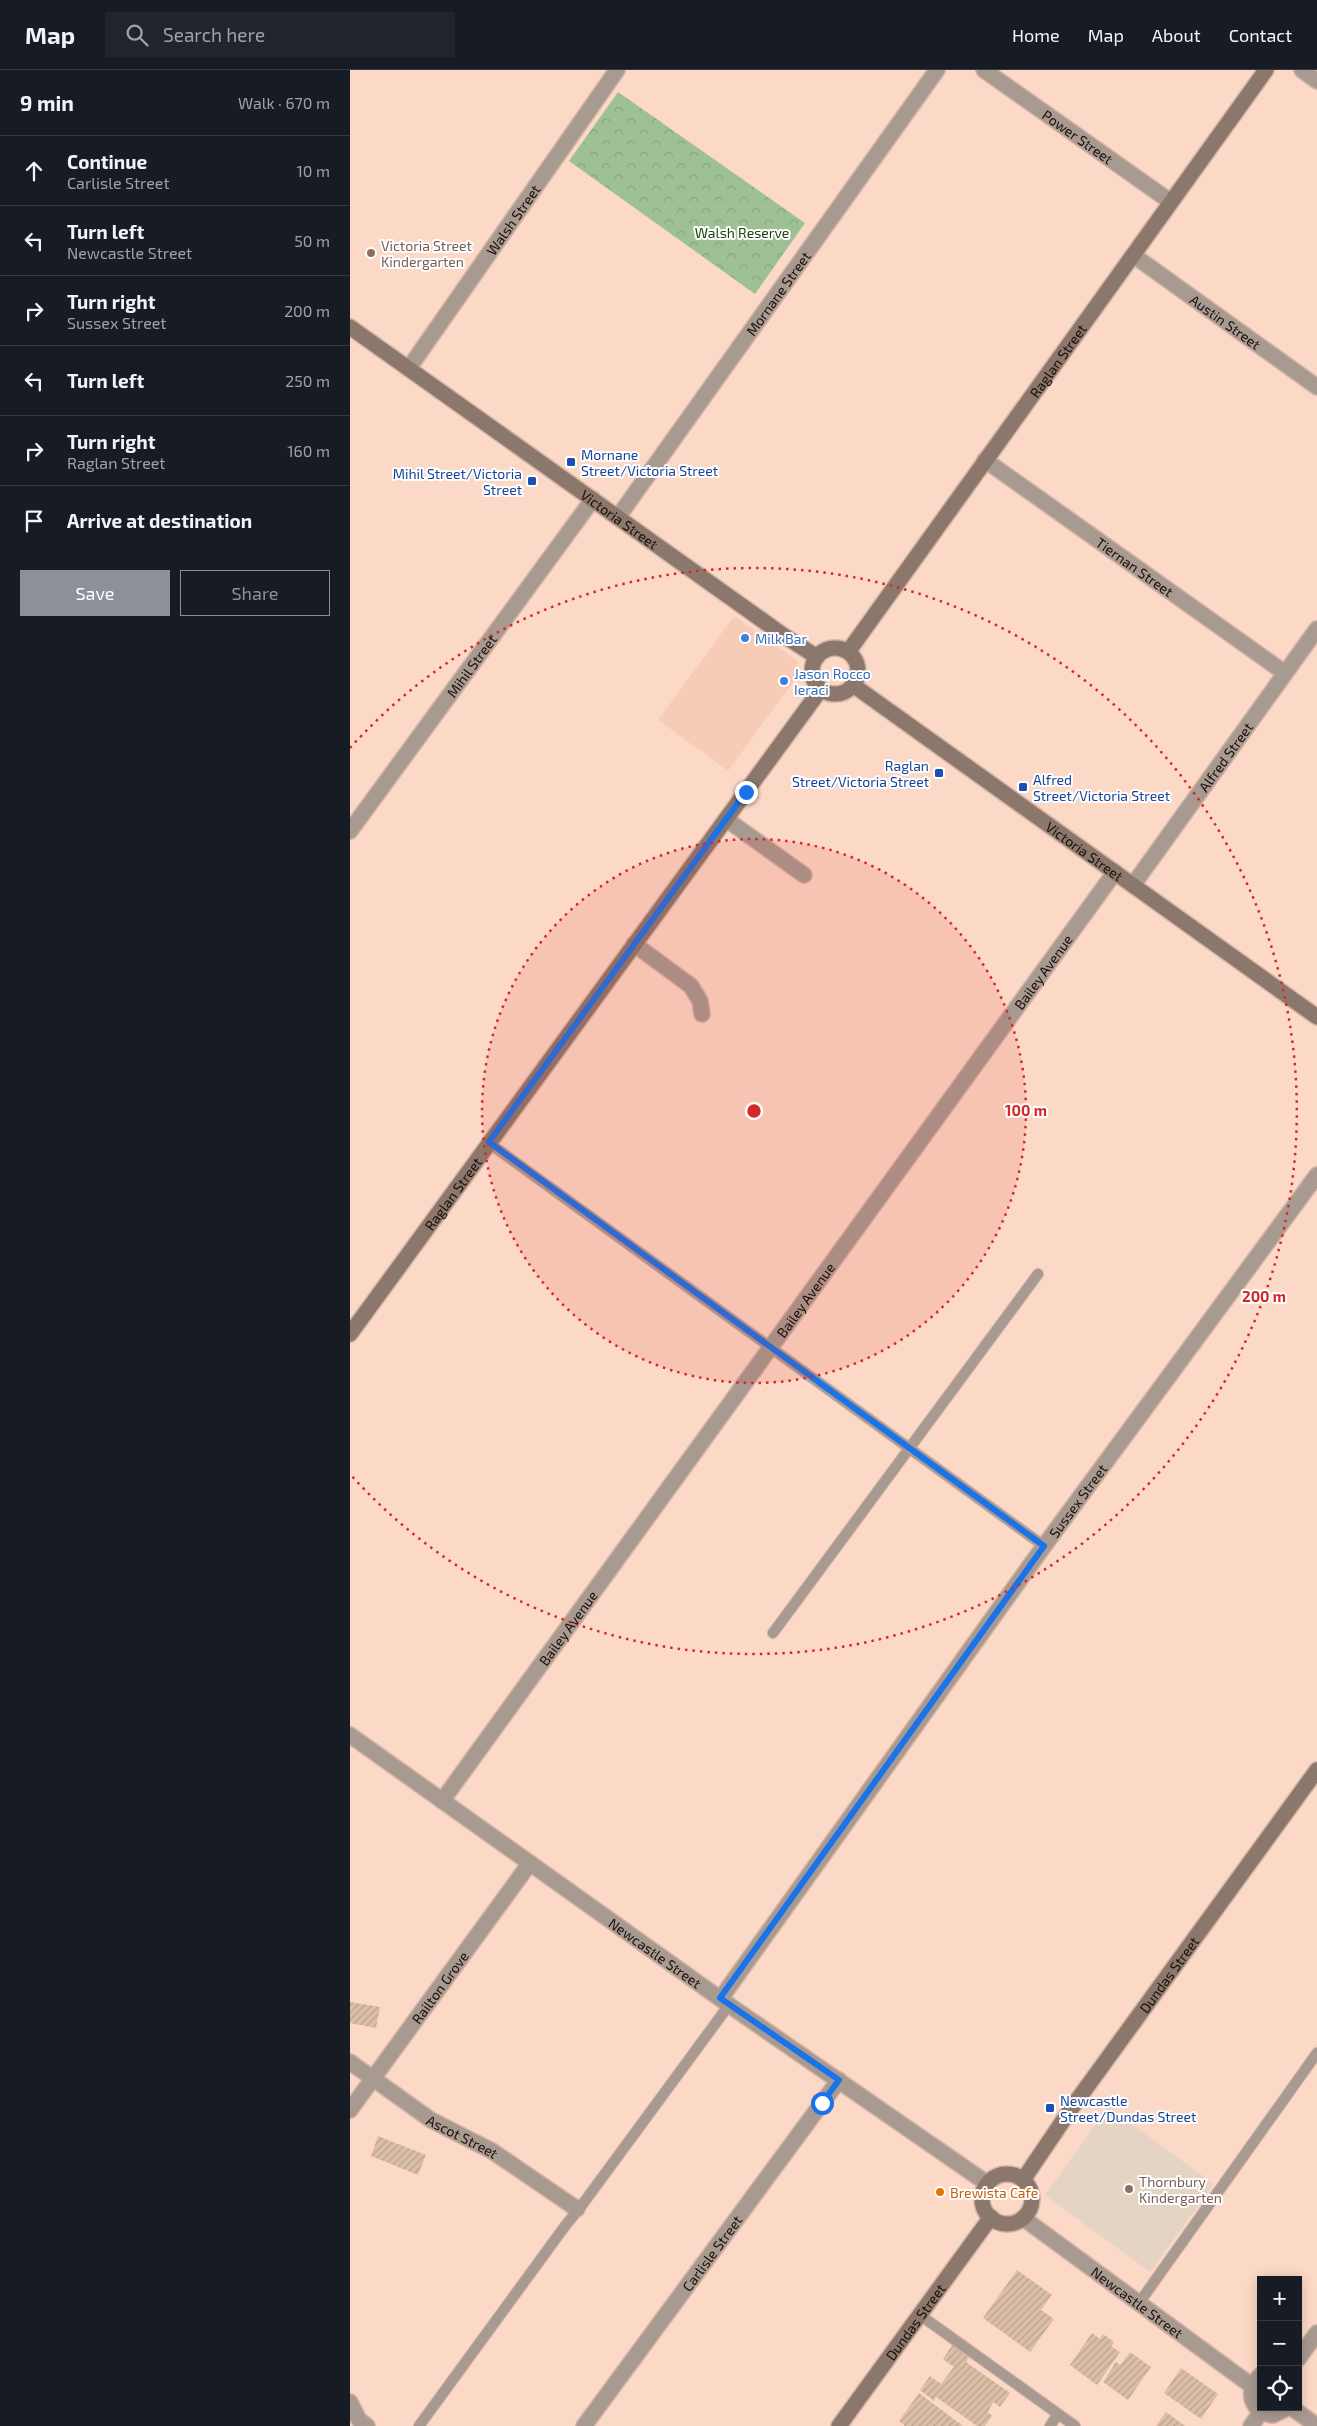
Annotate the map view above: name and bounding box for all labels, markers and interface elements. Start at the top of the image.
search box [105,12,455,57]
text: Map [25,20,75,49]
icon: search [123,21,151,49]
text: Search here [163,23,265,46]
text: Home [1012,24,1060,46]
text: Map [1088,24,1124,46]
text: About [1152,24,1201,46]
text: Contact [1229,24,1292,46]
text: 9 min [20,90,74,115]
text: Walk · 670 m [238,93,330,112]
street label: Power Street [1039,106,1117,167]
text: Continue [67,150,147,173]
icon: ahead [20,157,48,185]
text: 10 m [296,161,330,180]
text: Carlisle Street [67,173,170,192]
street label: Walsh Street [482,181,543,258]
text: Turn left [67,220,144,243]
park label: Walsh Reserve [695,224,789,241]
icon: left [20,227,48,255]
text: 50 m [294,231,330,250]
place label: Victoria Street Kindergarten [381,237,472,270]
text: Newcastle Street [67,243,192,262]
marker: Victoria Street Kindergarten [365,247,377,259]
street label: Mornane Street [742,248,814,339]
text: Turn right [67,290,155,313]
street label: Austin Street [1187,290,1264,353]
icon: right [20,297,48,325]
text: 200 m [284,301,330,320]
text: Sussex Street [67,313,166,332]
street label: Raglan Street [1025,320,1089,400]
icon: left [20,367,48,395]
text: Turn left [67,369,144,392]
text: 250 m [285,371,330,390]
text: Turn right [67,430,155,453]
icon: right [20,437,48,465]
text: 160 m [287,441,330,460]
place label: Mornane Street/Victoria Street [581,446,718,479]
text: Raglan Street [67,453,165,472]
marker: Mornane Street/Victoria Street [565,456,577,468]
place label: Mihil Street/Victoria Street [393,465,522,498]
marker: Mihil Street/Victoria Street [526,475,538,487]
street label: Victoria Street [578,486,662,552]
icon: arrive [20,507,48,535]
text: Arrive at destination [67,509,252,532]
street label: Tiernan Street [1093,533,1177,600]
button: Save [20,570,170,616]
button: Share [180,570,330,616]
place label: Milk Bar [755,630,807,647]
street label: Mihil Street [443,631,500,700]
marker: Milk Bar [739,632,751,644]
place label: Jason Rocco Ieraci [794,665,871,698]
marker: Jason Rocco Ieraci [778,675,790,687]
street label: Alfred Street [1195,719,1256,795]
place label: Raglan Street/Victoria Street [792,757,929,790]
marker: Raglan Street/Victoria Street [933,767,945,779]
place label: Alfred Street/Victoria Street [1033,771,1170,804]
route end [735,781,758,804]
marker: Alfred Street/Victoria Street [1017,781,1029,793]
street label: Victoria Street [1043,817,1127,884]
street label: Bailey Avenue [1010,931,1076,1013]
text: 100 m [1005,1101,1047,1119]
centre of rings [745,1102,763,1120]
street label: Raglan Street [420,1154,485,1233]
street label: Bailey Avenue [772,1259,838,1340]
text: 200 m [1242,1287,1286,1305]
street label: Sussex Street [1045,1460,1110,1541]
street label: Bailey Avenue [535,1587,600,1668]
street label: Newcastle Street [606,1914,705,1991]
street label: Dundas Street [1135,1933,1202,2016]
street label: Railton Grove [407,1948,472,2027]
route start [811,2092,834,2115]
place label: Newcastle Street/Dundas Street [1060,2092,1196,2125]
marker: Newcastle Street/Dundas Street [1044,2102,1056,2114]
street label: Ascot Street [424,2111,502,2161]
place label: Thornbury Kindergarten [1139,2173,1222,2206]
marker: Thornbury Kindergarten [1123,2183,1135,2195]
place label: Brewista Cafe [950,2184,1038,2201]
marker: Brewista Cafe [934,2186,946,2198]
street label: Carlisle Street [678,2212,745,2294]
street label: Newcastle Street [1088,2263,1187,2341]
map controls [1257,2276,1302,2411]
button: + [1257,2276,1302,2321]
street label: Dundas Street [881,2280,948,2363]
button: − [1257,2321,1302,2366]
button: locate [1257,2366,1302,2411]

